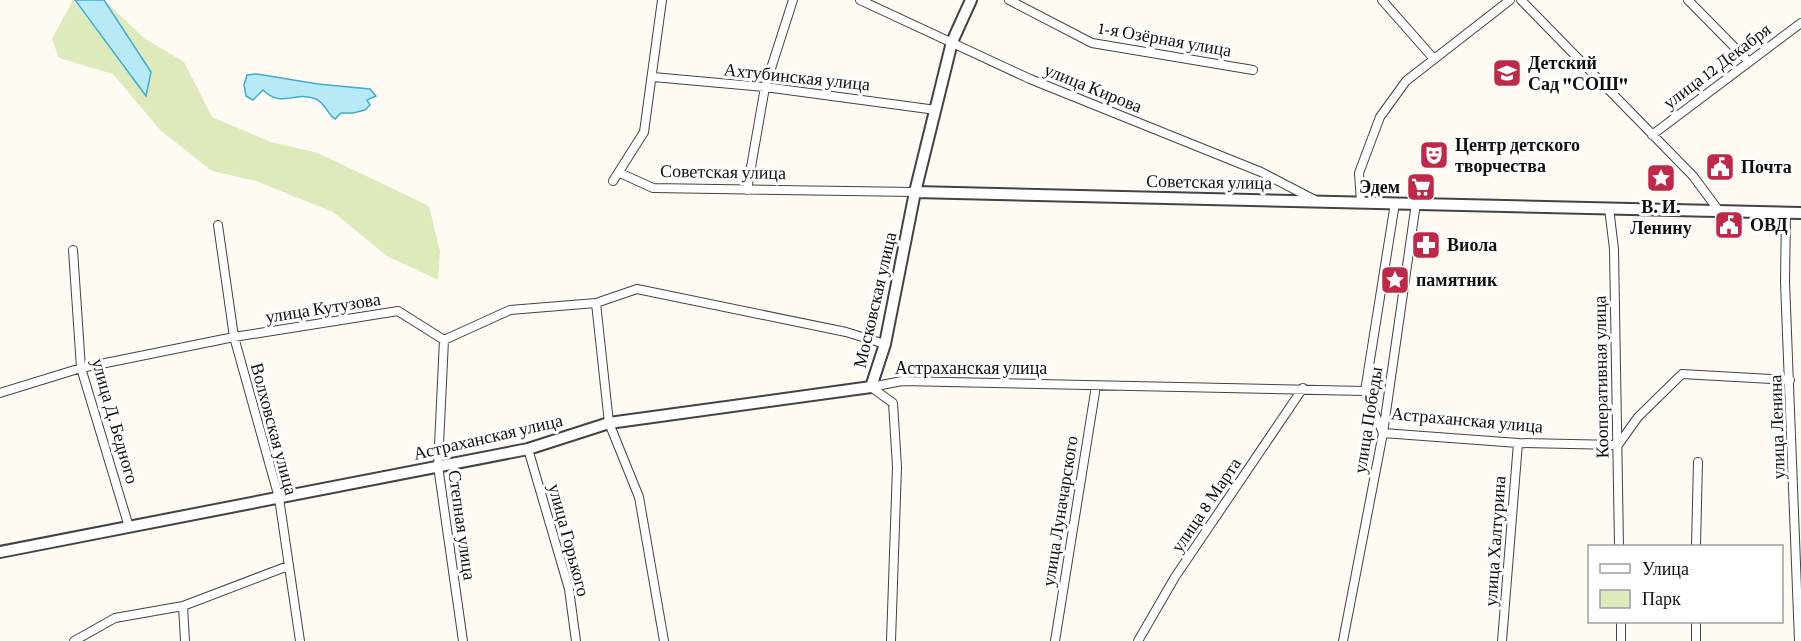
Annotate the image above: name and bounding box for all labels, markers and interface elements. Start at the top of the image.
street label: 1-я Озёрная улица [1097,17,1233,61]
street label: улица 12 Декабря [1659,19,1775,113]
place label: Детский Сад "СОШ" [1528,53,1628,94]
school or university icon: Детский Сад "СОШ" [1491,57,1523,89]
street label: Ахтубинская улица [723,59,871,95]
street label: улица Кирова [1041,59,1145,117]
place label: Центр детского творчества [1455,135,1580,176]
theatre icon: Центр детского творчества [1418,139,1450,171]
public building icon: Почта [1704,151,1736,183]
place label: Почта [1741,157,1792,177]
street label: Советская улица [660,161,786,183]
place icon: В. И. Ленину [1645,162,1677,194]
street label: Советская улица [1146,171,1272,193]
supermarket icon: Эдем [1405,171,1437,203]
place label: Эдем [1359,177,1400,197]
place label: В. И. Ленину [1630,197,1692,238]
public building icon: ОВД [1713,209,1745,241]
place label: ОВД [1750,215,1788,235]
pharmacy icon: Виола [1410,229,1442,261]
street label: Московская улица [850,230,900,370]
place label: Виола [1447,235,1497,255]
place icon: памятник [1379,264,1411,296]
place label: памятник [1416,270,1498,290]
street label: улица Кутузова [264,289,382,327]
street label: Кооперативная улица [1590,295,1612,459]
street label: улица Д. Бедного [88,356,142,486]
street label: Астраханская улица [895,358,1047,378]
street label: Волховская улица [247,361,301,497]
street label: улица Победы [1350,365,1386,475]
street label: улица Ленина [1765,374,1789,480]
street label: Астраханская улица [1390,403,1544,437]
street label: Астраханская улица [411,410,565,464]
street label: улица Луначарского [1038,434,1082,588]
street label: улица 8 Марта [1167,454,1245,556]
street label: Степная улица [444,469,480,581]
street label: улица Халтурина [1480,475,1510,607]
street label: улица Горького [544,482,594,598]
legend [1588,545,1783,623]
text: Улица [1642,559,1689,579]
text: Парк [1642,589,1681,609]

